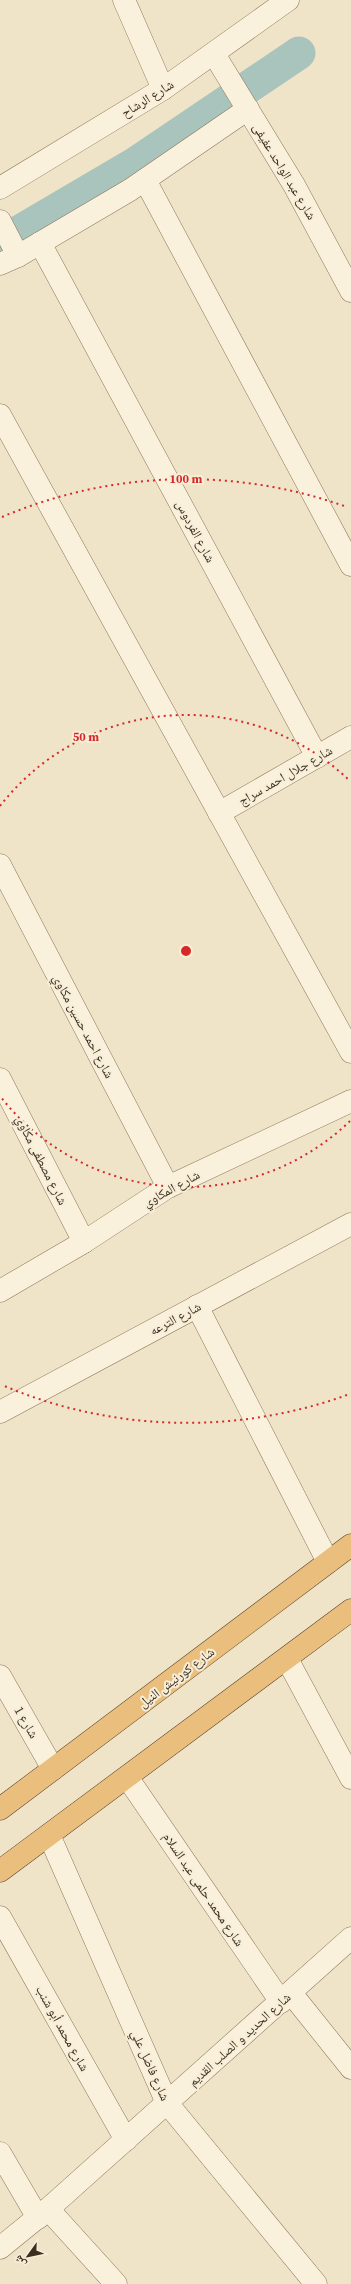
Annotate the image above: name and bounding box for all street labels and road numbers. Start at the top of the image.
street label: شارع الرشاح [118,76,177,122]
street label: شارع عبد الواحد عفيفى [248,120,320,223]
street label: شارع الفردوس [171,497,219,566]
street label: شارع جلال احمد سراج [235,742,336,810]
street label: شارع احمد حسين مكاوي [47,971,118,1082]
street label: شارع مصطفى مكاوي [10,1113,71,1209]
street label: شارع المكاوي [140,1166,204,1213]
street label: شارع الترعه [147,1298,204,1340]
street label: شارع كورنيش النيل [135,1643,218,1712]
street label: شارع 1 [10,1703,42,1742]
street label: شارع محمد حلمى عبد السلام [158,1829,248,1950]
street label: شارع محمد أبو شنب [31,1982,93,2075]
street label: شارع الحديد و الصلب القديم [184,1989,295,2091]
street label: شارع فاضل علي [125,2027,174,2104]

